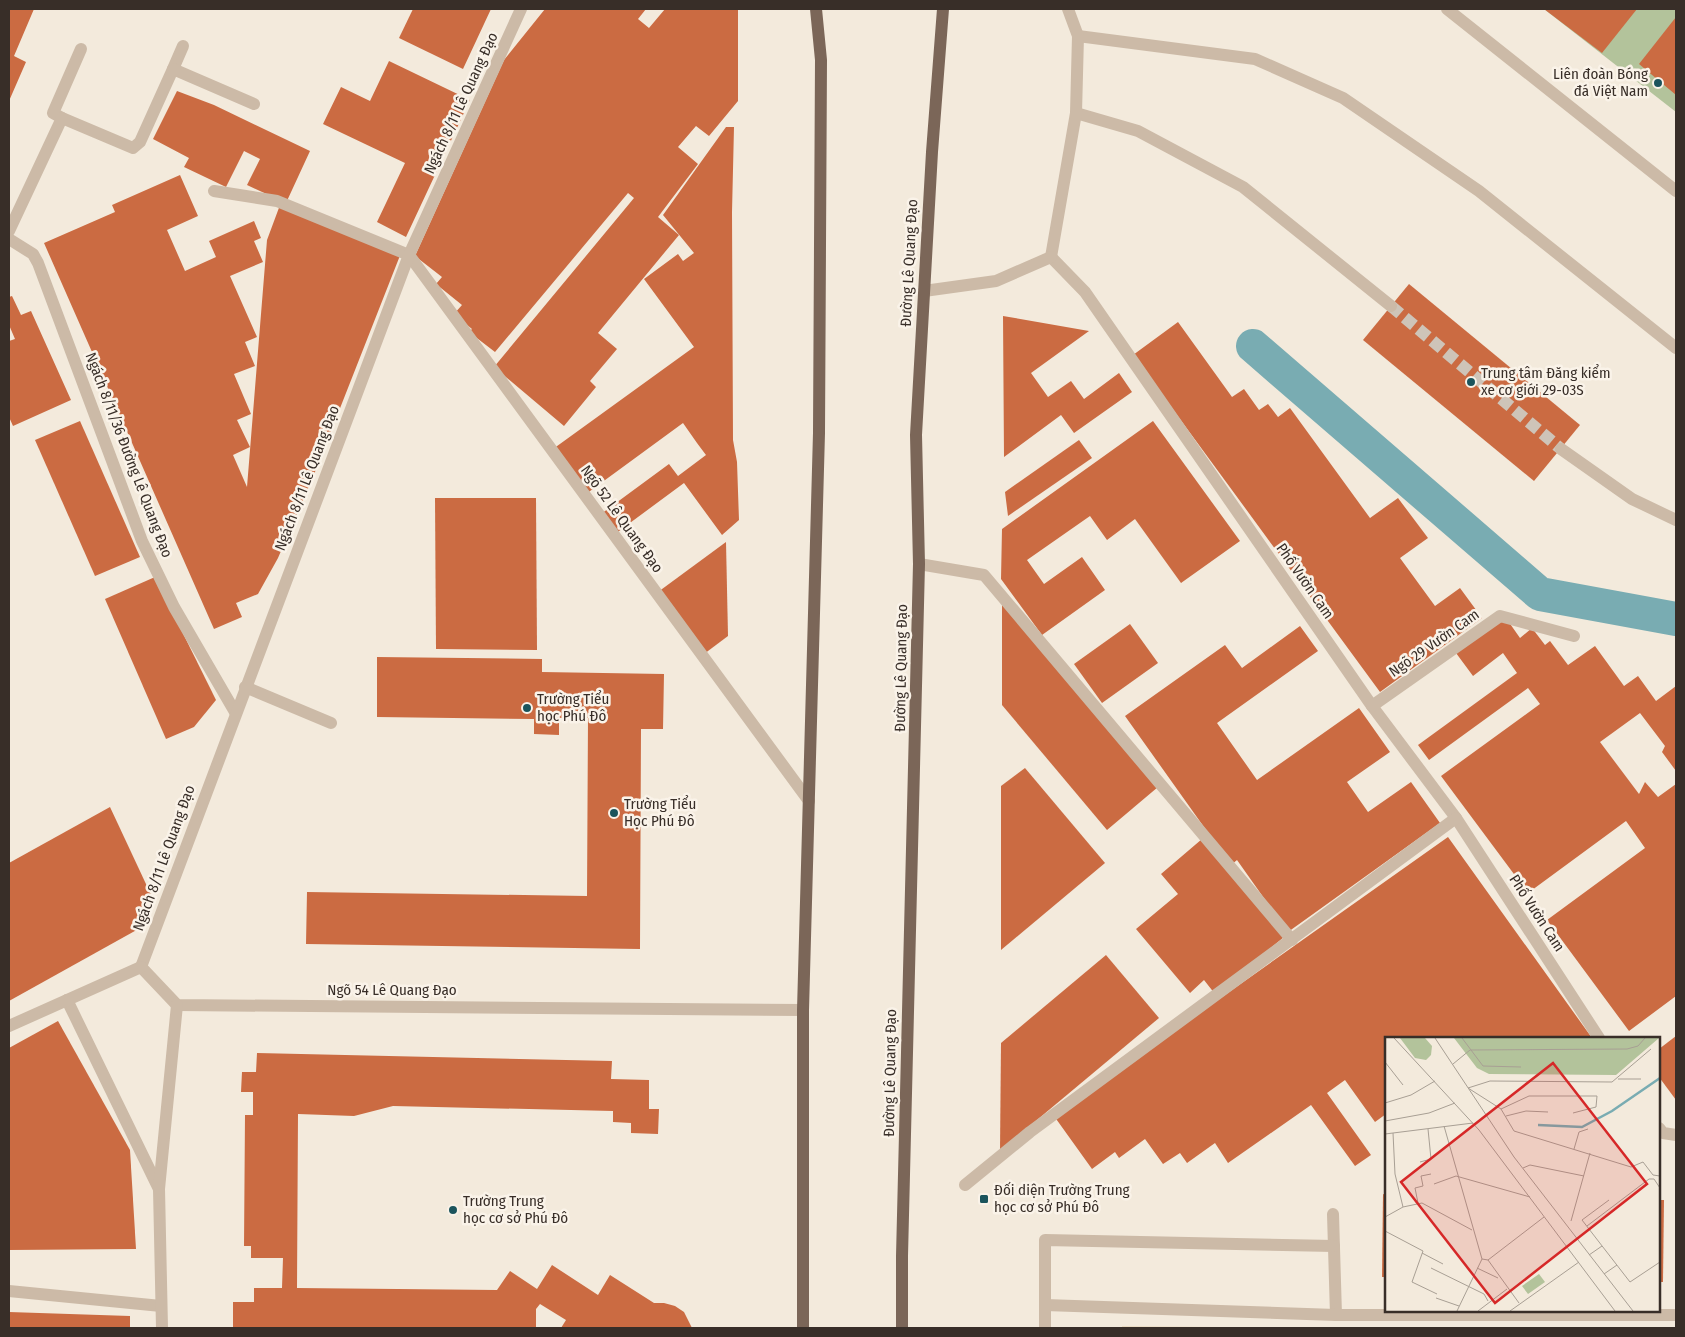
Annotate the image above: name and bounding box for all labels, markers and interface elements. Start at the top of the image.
street label: Ngách 8/11 Lê Quang Đạo [420,29,502,177]
place label: Liên đoàn Bóng đá Việt Nam [1553,65,1648,100]
marker: Liên đoàn Bóng đá Việt Nam [1652,77,1664,89]
street label: Đường Lê Quang Đạo [897,199,921,327]
street label: Ngách 8/11/36 Đường Lê Quang Đạo [81,350,177,560]
place label: Trung tâm Đăng kiểm xe cơ giới 29-03S [1481,364,1611,399]
marker: Trung tâm Đăng kiểm xe cơ giới 29-03S [1465,376,1477,388]
street label: Ngách 8/11 Lê Quang Đạo [271,403,343,553]
street label: Ngõ 52 Lê Quang Đạo [577,462,667,576]
street label: Phố Vườn Cam [1272,540,1338,622]
street label: Đường Lê Quang Đạo [891,604,911,732]
street label: Ngõ 29 Vườn Cam [1385,605,1483,681]
place label: Trường Tiểu học Phú Đô [537,690,609,725]
marker: Trường Tiểu học Phú Đô [521,702,533,714]
street label: Ngách 8/11 Lê Quang Đạo [129,782,199,933]
place label: Trường Tiểu Học Phú Đô [624,795,696,830]
marker: Trường Tiểu Học Phú Đô [608,807,620,819]
street label: Phố Vườn Cam [1505,871,1569,955]
street label: Ngõ 54 Lê Quang Đạo [327,981,457,999]
street label: Đường Lê Quang Đạo [880,1009,900,1137]
inset map [1385,1037,1660,1312]
place label: Đối diện Trường Trung học cơ sở Phú Đô [994,1181,1130,1216]
place label: Trường Trung học cơ sở Phú Đô [463,1192,568,1227]
marker: Đối diện Trường Trung học cơ sở Phú Đô [978,1193,990,1205]
marker: Trường Trung học cơ sở Phú Đô [447,1204,459,1216]

